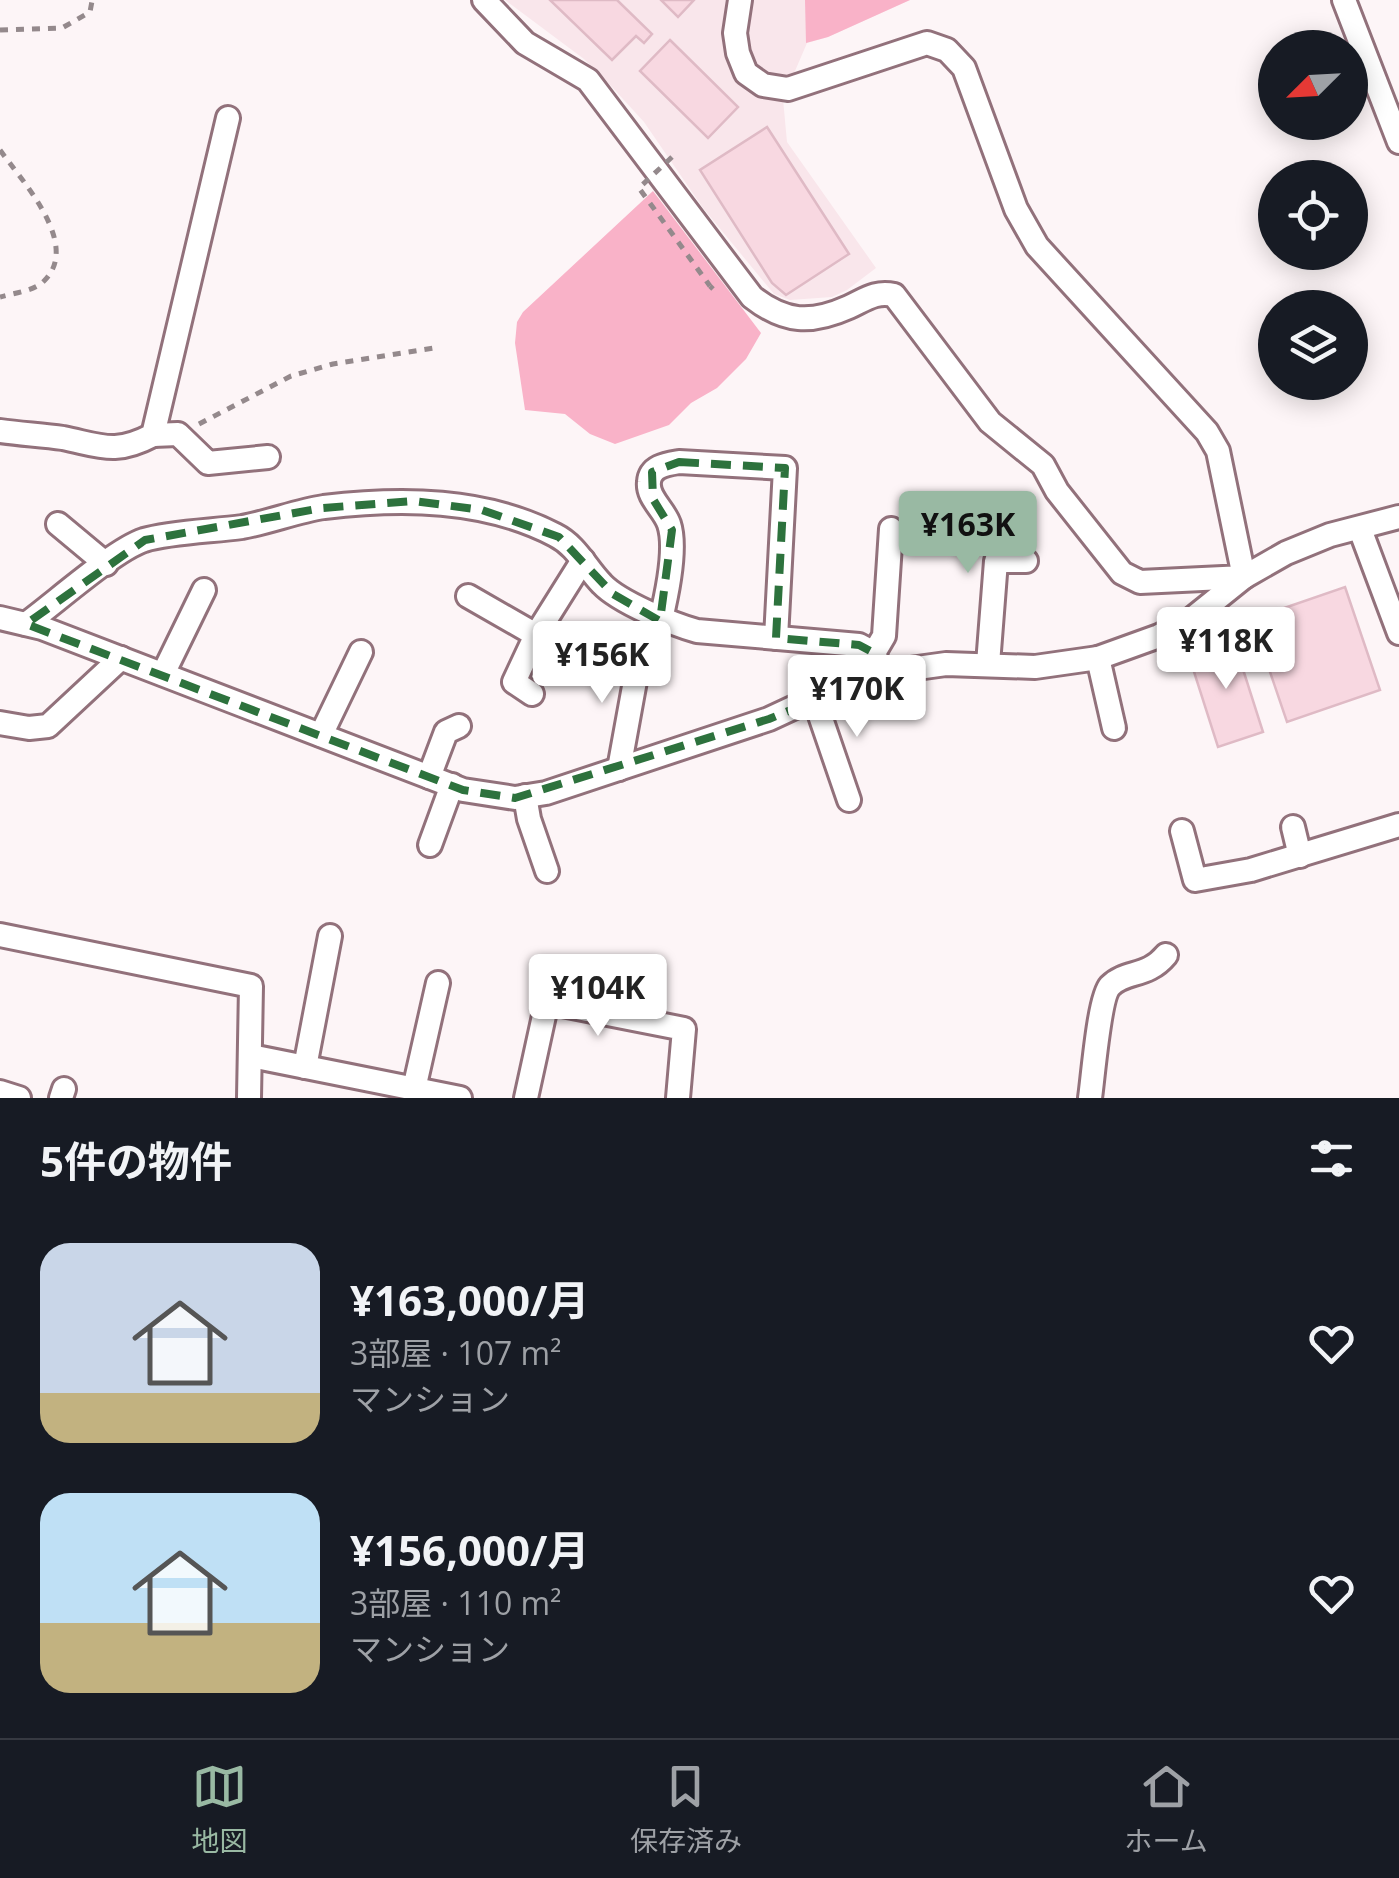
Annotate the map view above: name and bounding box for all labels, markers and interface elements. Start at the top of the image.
north arrow [1258,30,1368,140]
map controls [1258,30,1368,400]
button: locate [1258,160,1368,270]
button: layers [1258,290,1368,400]
pin: ¥163K [898,491,1038,576]
text: ¥163K [921,502,1015,545]
pin: ¥118K [1156,607,1296,692]
text: ¥118K [1179,618,1273,661]
pin: ¥156K [532,621,672,706]
text: ¥156K [555,632,649,675]
pin: ¥170K [787,655,927,740]
text: ¥170K [810,666,904,709]
pin: ¥104K [528,954,668,1039]
text: ¥104K [551,965,645,1008]
icon: filters [1304,1131,1359,1186]
text: 5件の物件 [40,1132,232,1189]
text: ¥163,000/月 [350,1271,589,1328]
icon: home [120,1283,240,1403]
icon: heart [1304,1316,1359,1371]
text: 3部屋 · 107 m² [350,1331,561,1374]
text: マンション [350,1377,510,1420]
text: ¥156,000/月 [350,1521,589,1578]
icon: home [120,1533,240,1653]
icon: heart [1304,1566,1359,1621]
text: 3部屋 · 110 m² [350,1581,561,1624]
text: マンション [350,1627,510,1670]
tab: 地図 [191,1759,247,1859]
tab: 保存済み [630,1759,742,1859]
tab: ホーム [1125,1759,1208,1859]

